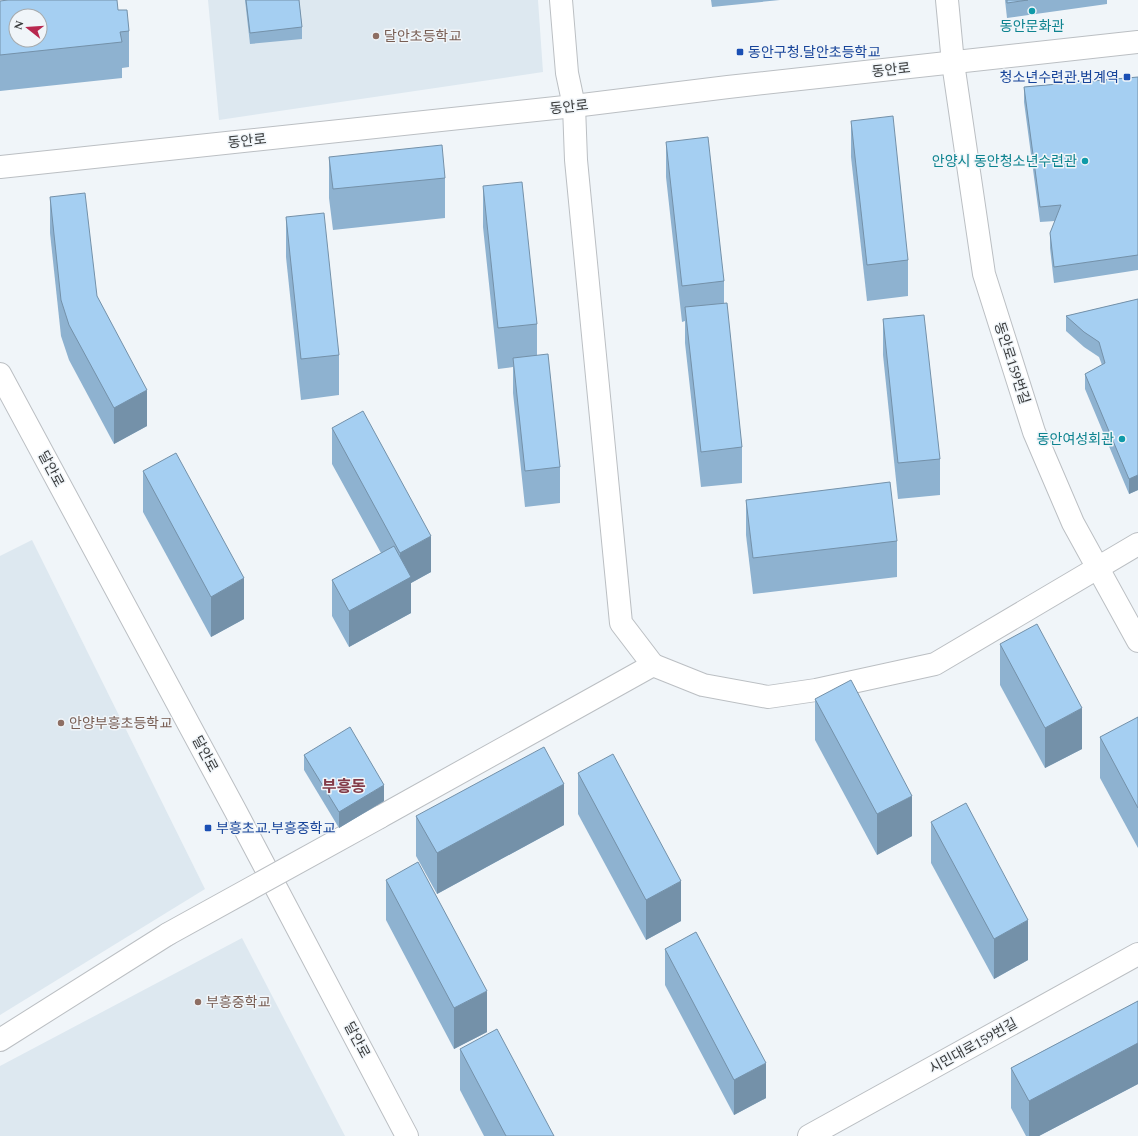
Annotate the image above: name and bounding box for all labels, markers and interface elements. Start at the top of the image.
marker: 동안문화관 [1027,6,1037,16]
north arrow [8,8,48,48]
place label: 동안문화관 [1000,16,1064,37]
text: N [9,18,28,32]
place label: 달안초등학교 [384,26,461,47]
marker: 달안초등학교 [371,31,381,41]
place label: 동안구청.달안초등학교 [748,42,880,63]
marker: 동안구청.달안초등학교 [735,47,745,57]
street label: 동안로 [871,58,911,82]
place label: 청소년수련관.범계역 [1000,67,1119,88]
marker: 청소년수련관.범계역 [1122,72,1132,82]
street label: 동안로 [549,95,589,119]
street label: 동안로 [227,129,267,153]
place label: 안양시 동안청소년수련관 [932,151,1077,172]
marker: 안양시 동안청소년수련관 [1080,156,1090,166]
street label: 동안로159번길 [989,319,1035,407]
place label: 동안여성회관 [1037,429,1114,450]
marker: 동안여성회관 [1117,434,1127,444]
street label: 달안로 [33,447,69,491]
place label: 안양부흥초등학교 [69,713,172,734]
marker: 안양부흥초등학교 [56,718,66,728]
street label: 달안로 [187,732,223,776]
district label: 부흥동 [322,775,366,799]
place label: 부흥초교.부흥중학교 [216,818,336,839]
marker: 부흥초교.부흥중학교 [203,823,213,833]
place label: 부흥중학교 [206,992,271,1013]
marker: 부흥중학교 [193,997,203,1007]
street label: 시민대로159번길 [925,1013,1021,1079]
street label: 달안로 [339,1018,375,1062]

